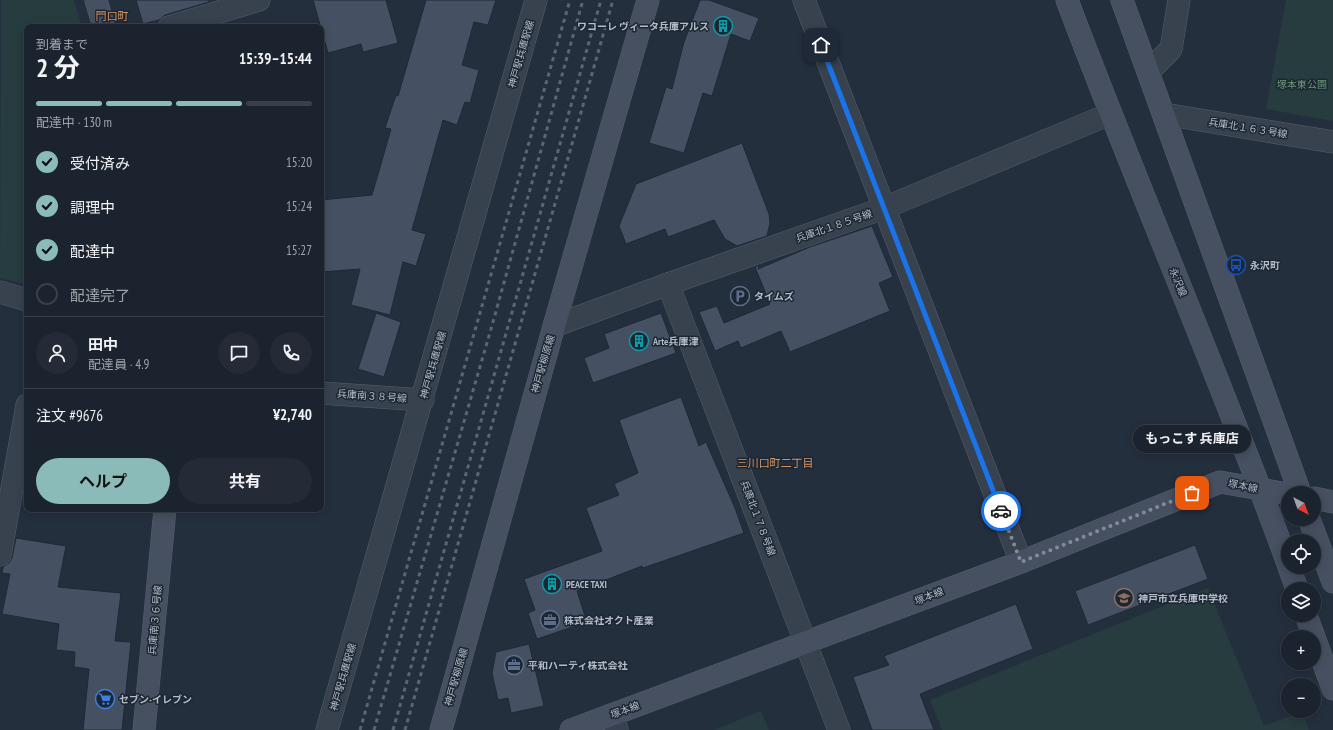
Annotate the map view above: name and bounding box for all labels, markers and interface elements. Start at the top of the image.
district label: 門口町 [96,9,129,23]
building icon: ワコーレ ヴィータ兵庫アルス [712,15,734,37]
street label: 神戸駅兵庫駅線 [505,19,537,89]
place label: ワコーレ ヴィータ兵庫アルス [577,20,709,33]
pin [804,28,838,62]
icon: home [810,34,832,56]
text: 到着まで [36,36,88,53]
text: 15:39–15:44 [239,49,312,68]
text: 2 分 [36,51,80,84]
park label: 塚本東公園 [1277,78,1327,91]
text: 配達中 · 130 m [36,114,112,131]
street label: 兵庫北１６３号線 [1207,115,1289,141]
icon: check [36,151,58,173]
text: 受付済み [70,154,130,173]
text: 15:20 [286,154,312,171]
icon: check [36,195,58,217]
text: 調理中 [70,198,115,217]
text: 15:24 [286,198,312,215]
street label: 兵庫北１８５号線 [794,207,874,245]
icon: check [36,239,58,261]
text: 配達中 [70,242,115,261]
text: 15:27 [286,242,312,259]
bus stop icon: 永沢町 [1225,254,1247,276]
place label: 永沢町 [1250,259,1280,272]
street label: 永沢線 [1166,266,1190,298]
parking icon: タイムズ [729,285,751,307]
text: 配達完了 [70,286,130,305]
place label: タイムズ [754,290,794,303]
street label: 神戸駅兵庫駅線 [417,330,449,400]
building icon: Arte兵庫津 [628,330,650,352]
button: person [36,332,78,374]
button: chat [218,332,260,374]
button: phone [270,332,312,374]
street label: 神戸駅柳原線 [528,333,558,395]
text: 田中 [88,335,118,354]
place label: Arte兵庫津 [652,335,698,348]
text: 配達員 · 4.9 [88,356,149,373]
street label: 兵庫南３８号線 [337,387,407,405]
text: ¥2,740 [273,405,312,424]
text: 注文 #9676 [36,406,103,425]
callout: もっこす 兵庫店 [1133,425,1251,453]
text: もっこす 兵庫店 [1145,430,1239,447]
district label: 三川口町二丁目 [737,456,814,470]
button: ヘルプ [36,458,170,504]
button: 共有 [178,458,312,504]
pin [1175,476,1209,510]
street label: 塚本線 [1227,477,1259,495]
street label: 兵庫北１７８号線 [738,478,778,558]
icon: bag [1181,482,1203,504]
north arrow [1281,486,1321,526]
map controls [1281,486,1321,718]
courier [981,491,1021,531]
icon: car [990,500,1012,522]
button: locate [1281,534,1321,574]
building icon: PEACE TAXI [541,573,563,595]
place label: PEACE TAXI [566,578,607,591]
button: layers [1281,582,1321,622]
street label: 兵庫南３６号線 [145,585,165,655]
street label: 塚本線 [913,585,945,607]
school or university icon: 神戸市立兵庫中学校 [1113,587,1135,609]
place label: 神戸市立兵庫中学校 [1138,592,1228,605]
office icon: 株式会社オクト産業 [539,609,561,631]
place label: 株式会社オクト産業 [564,614,654,627]
button: + [1281,630,1321,670]
street label: 神戸駅兵庫駅線 [327,642,359,712]
street label: 神戸駅柳原線 [441,646,471,708]
office icon: 平和ハーティ株式会社 [503,654,525,676]
place label: 平和ハーティ株式会社 [528,659,628,672]
button: − [1281,678,1321,718]
supermarket icon: セブン-イレブン [94,688,116,710]
place label: セブン-イレブン [119,693,192,706]
street label: 塚本線 [609,699,641,721]

